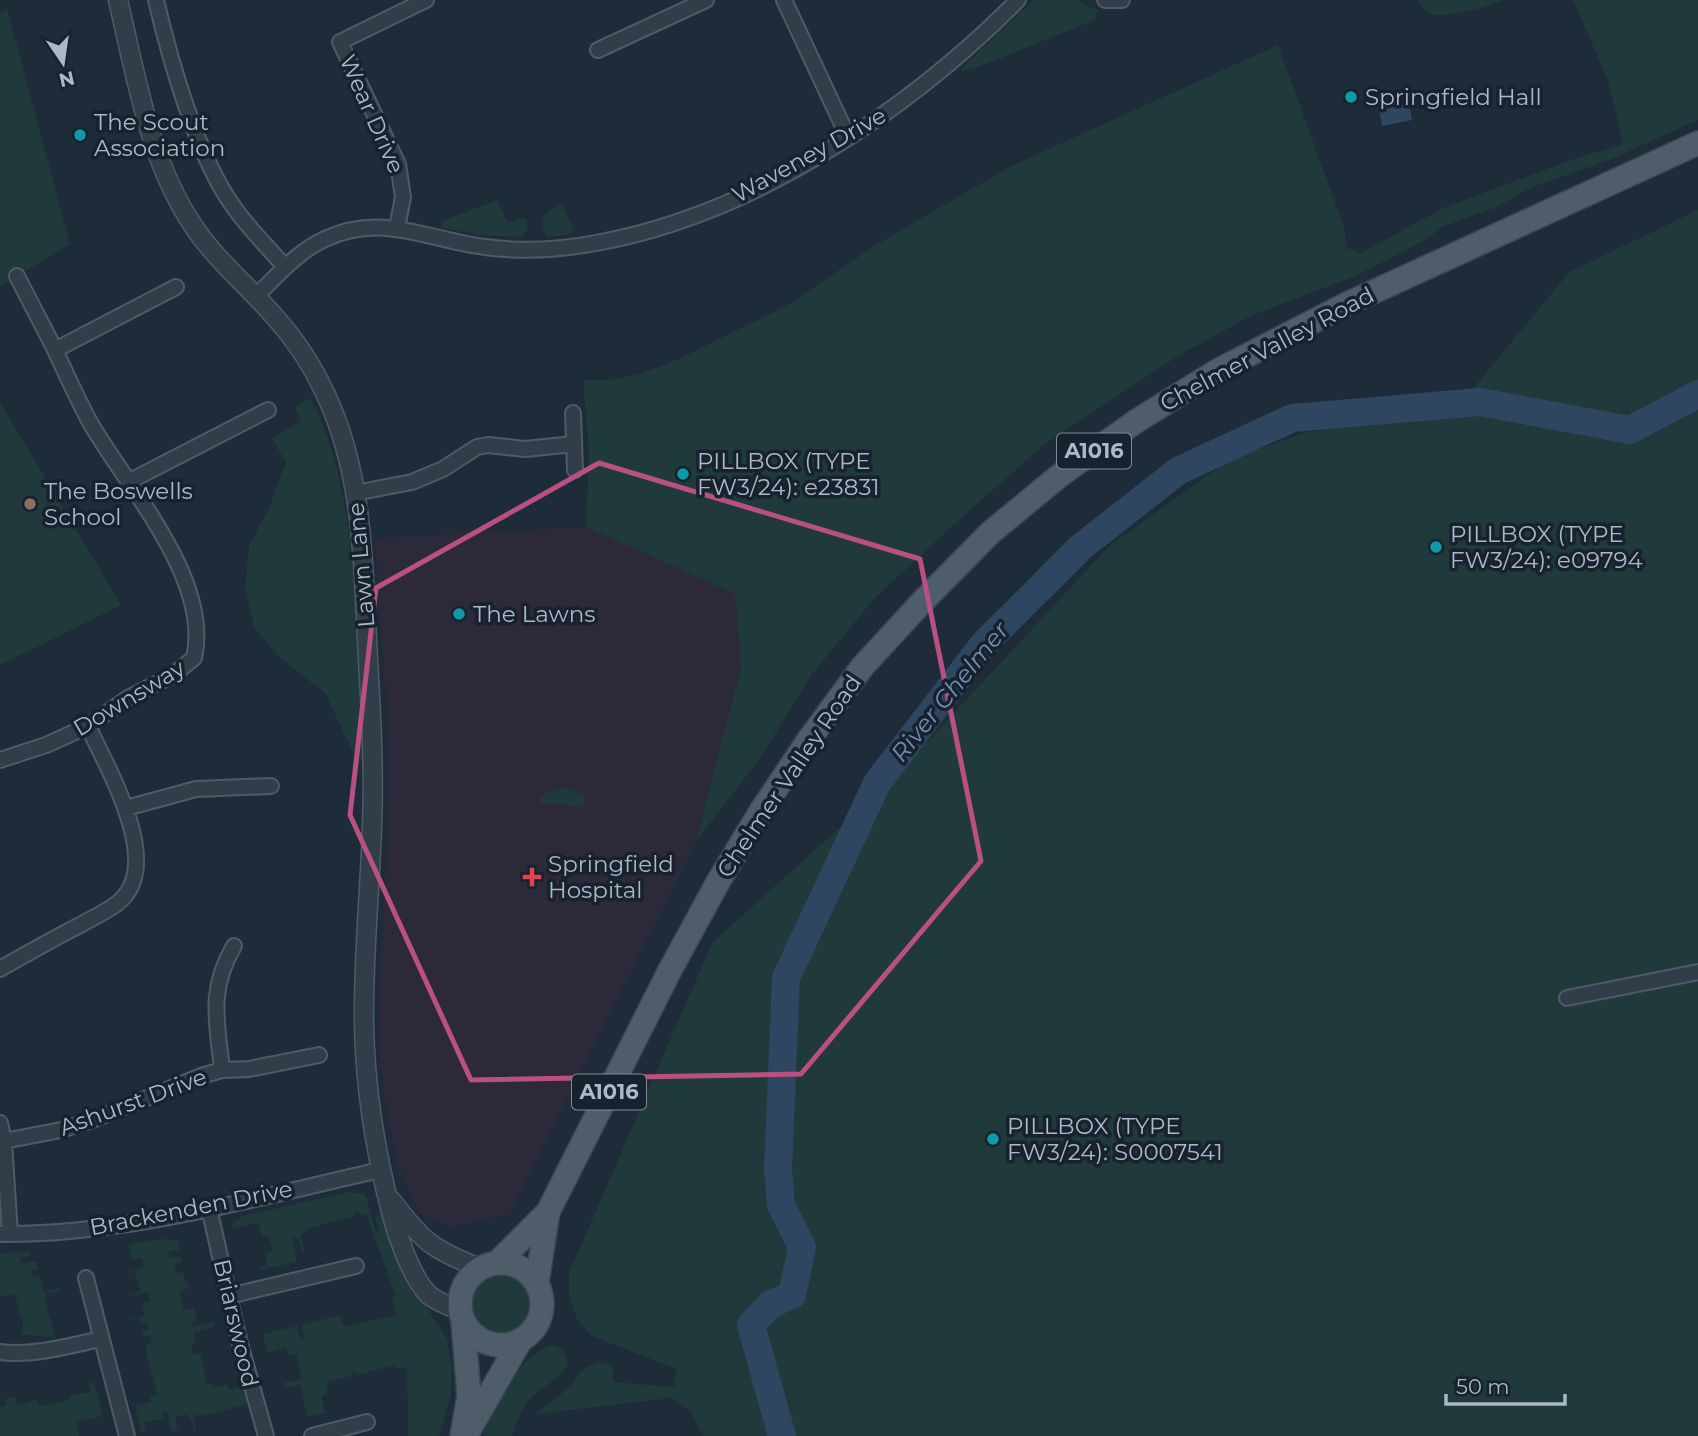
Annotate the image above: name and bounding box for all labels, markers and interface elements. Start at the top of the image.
north arrow [28,28,98,98]
street label: Wear Drive [333,50,411,178]
text: N [57,66,77,92]
place label: Springfield Hall [1365,83,1542,111]
marker: Springfield Hall [1343,89,1359,105]
street label: Waveney Drive [727,101,891,209]
place label: The Scout Association [94,108,225,162]
marker: The Scout Association [72,127,88,143]
street label: Chelmer Valley Road [1155,281,1379,417]
road number: A1016 [1057,434,1131,468]
place label: PILLBOX (TYPE FW3/24): e23831 [697,447,880,501]
marker: PILLBOX (TYPE FW3/24): e23831 [675,466,691,482]
place label: The Boswells School [44,477,193,531]
marker: The Boswells School [22,496,38,512]
street label: Lawn Lane [342,501,380,629]
place label: PILLBOX (TYPE FW3/24): e09794 [1450,520,1643,574]
marker: PILLBOX (TYPE FW3/24): e09794 [1428,539,1444,555]
place label: The Lawns [473,600,596,628]
marker: The Lawns [451,606,467,622]
water label: River Chelmer [885,615,1016,767]
street label: Downsway [68,653,190,742]
street label: Chelmer Valley Road [711,669,867,883]
place label: Springfield Hospital [548,850,674,904]
marker: Springfield Hospital [522,867,542,887]
street label: Ashurst Drive [56,1062,210,1142]
road number: A1016 [572,1074,646,1110]
place label: PILLBOX (TYPE FW3/24): S0007541 [1007,1112,1223,1166]
marker: PILLBOX (TYPE FW3/24): S0007541 [985,1131,1001,1147]
street label: Brackenden Drive [87,1175,295,1241]
street label: Briarswood [208,1256,264,1390]
scale bar [1446,1362,1565,1406]
text: 50 m [1456,1374,1510,1399]

